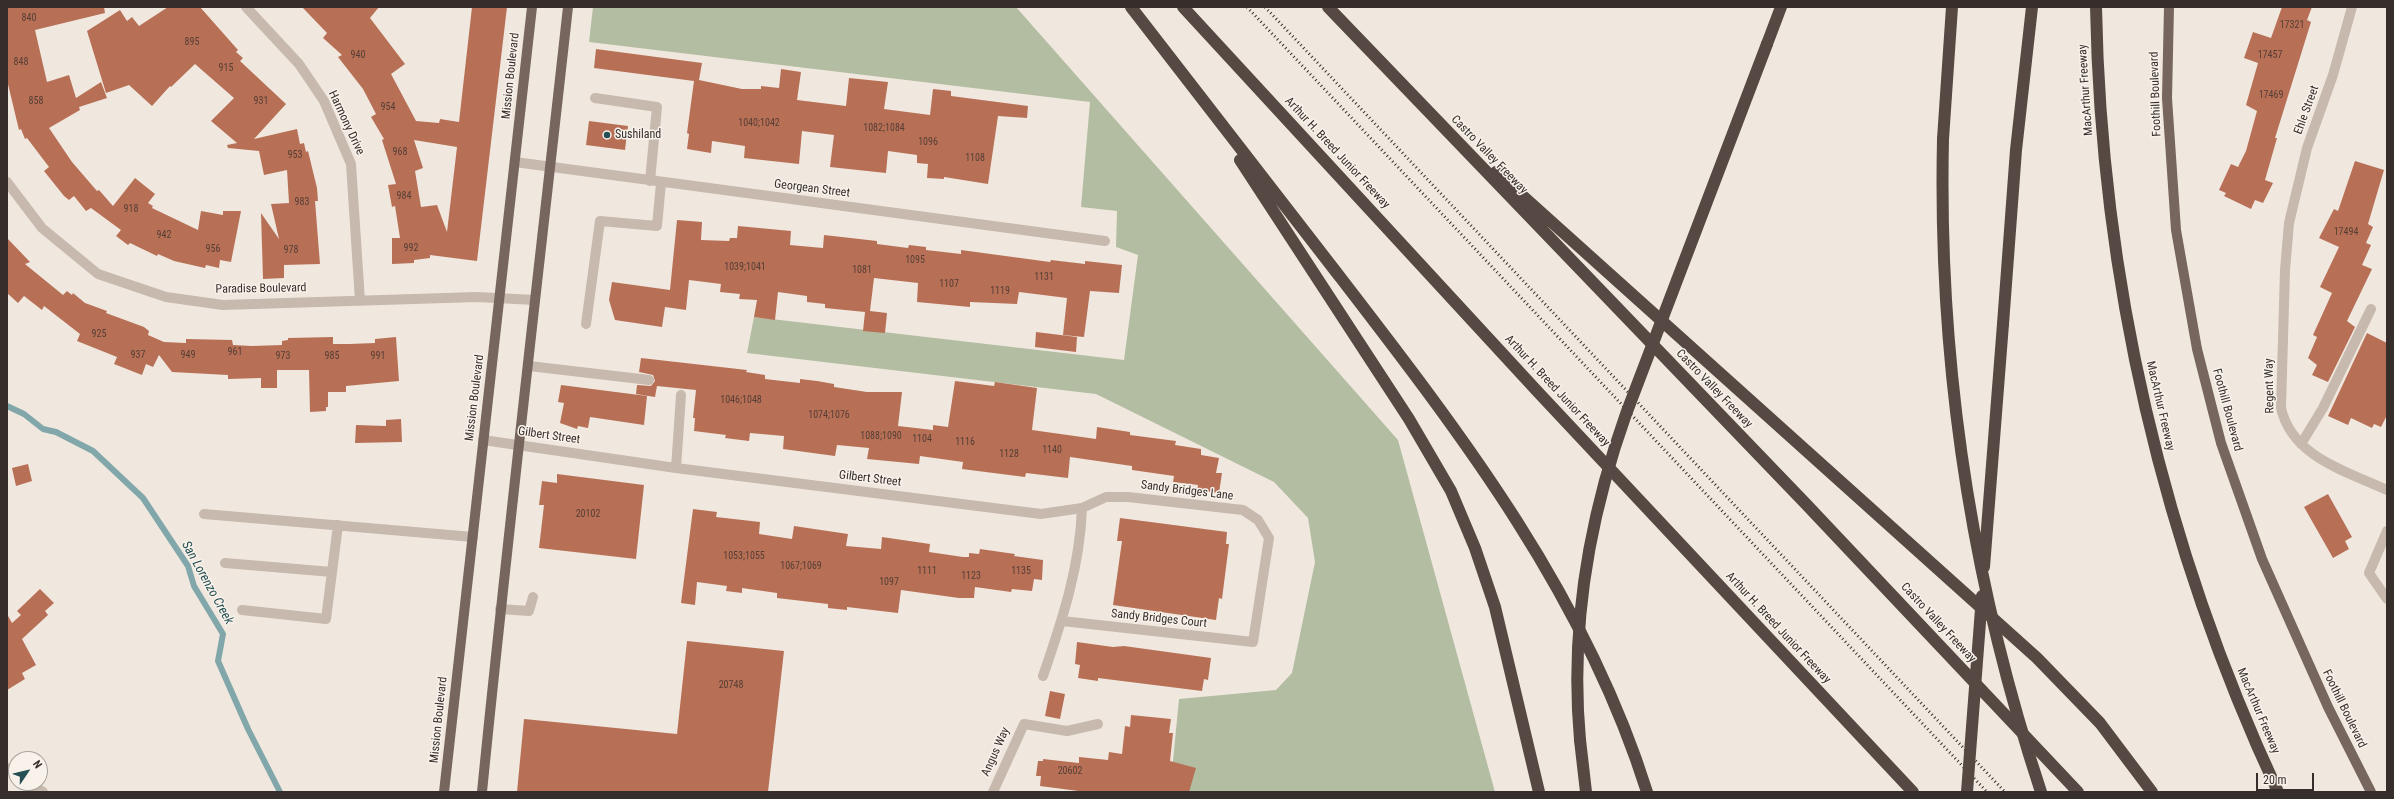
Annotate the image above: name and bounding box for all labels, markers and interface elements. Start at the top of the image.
house number: 840 [22,12,36,24]
house number: 17321 [2280,19,2304,31]
street label: Mission Boulevard [499,32,523,120]
house number: 895 [185,36,199,48]
street label: MacArthur Freeway [2076,44,2096,136]
house number: 940 [351,49,365,61]
house number: 17457 [2258,49,2282,61]
street label: Foothill Boulevard [2147,51,2165,137]
house number: 848 [14,56,28,68]
house number: 915 [219,62,233,74]
street label: Ehle Street [2292,84,2322,136]
street label: Harmony Drive [325,89,367,157]
house number: 17469 [2259,89,2283,101]
street label: Arthur H. Breed Junior Freeway [1282,94,1392,212]
house number: 858 [29,95,43,107]
house number: 931 [254,95,268,107]
house number: 954 [381,101,395,113]
street label: Castro Valley Freeway [1448,113,1530,197]
house number: 1040;1042 [738,117,780,129]
house number: 1082;1084 [863,122,905,134]
place label: Sushiland [615,128,661,142]
marker: Sushiland [602,130,612,140]
house number: 1096 [918,136,938,148]
house number: 968 [393,146,407,158]
house number: 953 [288,149,302,161]
house number: 1108 [965,152,985,164]
street label: Georgean Street [773,177,851,201]
house number: 984 [397,190,411,202]
house number: 983 [295,196,309,208]
house number: 918 [124,203,138,215]
house number: 17494 [2334,226,2358,238]
house number: 942 [157,229,171,241]
house number: 992 [404,242,418,254]
house number: 956 [206,243,220,255]
house number: 978 [284,244,298,256]
house number: 1095 [905,254,925,266]
house number: 1039;1041 [724,261,766,273]
house number: 1081 [852,264,872,276]
house number: 1131 [1034,271,1054,283]
house number: 1107 [939,278,959,290]
street label: Paradise Boulevard [215,281,307,297]
house number: 1119 [990,285,1010,297]
house number: 925 [92,328,106,340]
street label: Arthur H. Breed Junior Freeway [1502,332,1612,450]
house number: 961 [228,346,242,358]
street label: Castro Valley Freeway [1673,347,1755,431]
house number: 937 [131,349,145,361]
house number: 949 [181,349,195,361]
house number: 973 [276,350,290,362]
house number: 985 [325,350,339,362]
house number: 991 [371,350,385,362]
street label: Mission Boulevard [463,354,487,442]
street label: Regent Way [2262,358,2278,414]
street label: MacArthur Freeway [2143,360,2177,452]
street label: Foothill Boulevard [2209,367,2245,453]
house number: 1046;1048 [720,394,762,406]
house number: 1074;1076 [808,409,850,421]
street label: Gilbert Street [517,425,581,447]
house number: 1088;1090 [860,430,902,442]
house number: 1104 [912,433,932,445]
house number: 1116 [955,436,975,448]
house number: 1140 [1042,444,1062,456]
house number: 1128 [999,448,1019,460]
street label: Gilbert Street [838,468,902,490]
street label: Sandy Bridges Lane [1140,478,1234,504]
house number: 20102 [576,508,600,520]
water label: San Lorenzo Creek [178,539,236,627]
house number: 1053;1055 [723,550,765,562]
house number: 1067;1069 [780,560,822,572]
house number: 1111 [917,565,937,577]
house number: 1135 [1011,565,1031,577]
street label: Arthur H. Breed Junior Freeway [1723,569,1833,687]
house number: 1123 [961,570,981,582]
house number: 1097 [879,576,899,588]
street label: Castro Valley Freeway [1897,580,1979,666]
street label: Sandy Bridges Court [1110,607,1208,631]
street label: MacArthur Freeway [2233,666,2283,756]
street label: Foothill Boulevard [2319,668,2369,750]
street label: Mission Boulevard [427,676,451,764]
house number: 20748 [719,679,743,691]
street label: Angus Way [979,725,1013,779]
north arrow [8,751,48,791]
text: N [30,758,45,771]
house number: 20602 [1058,765,1082,777]
scale bar [2258,765,2316,791]
text: 20 m [2263,773,2287,787]

